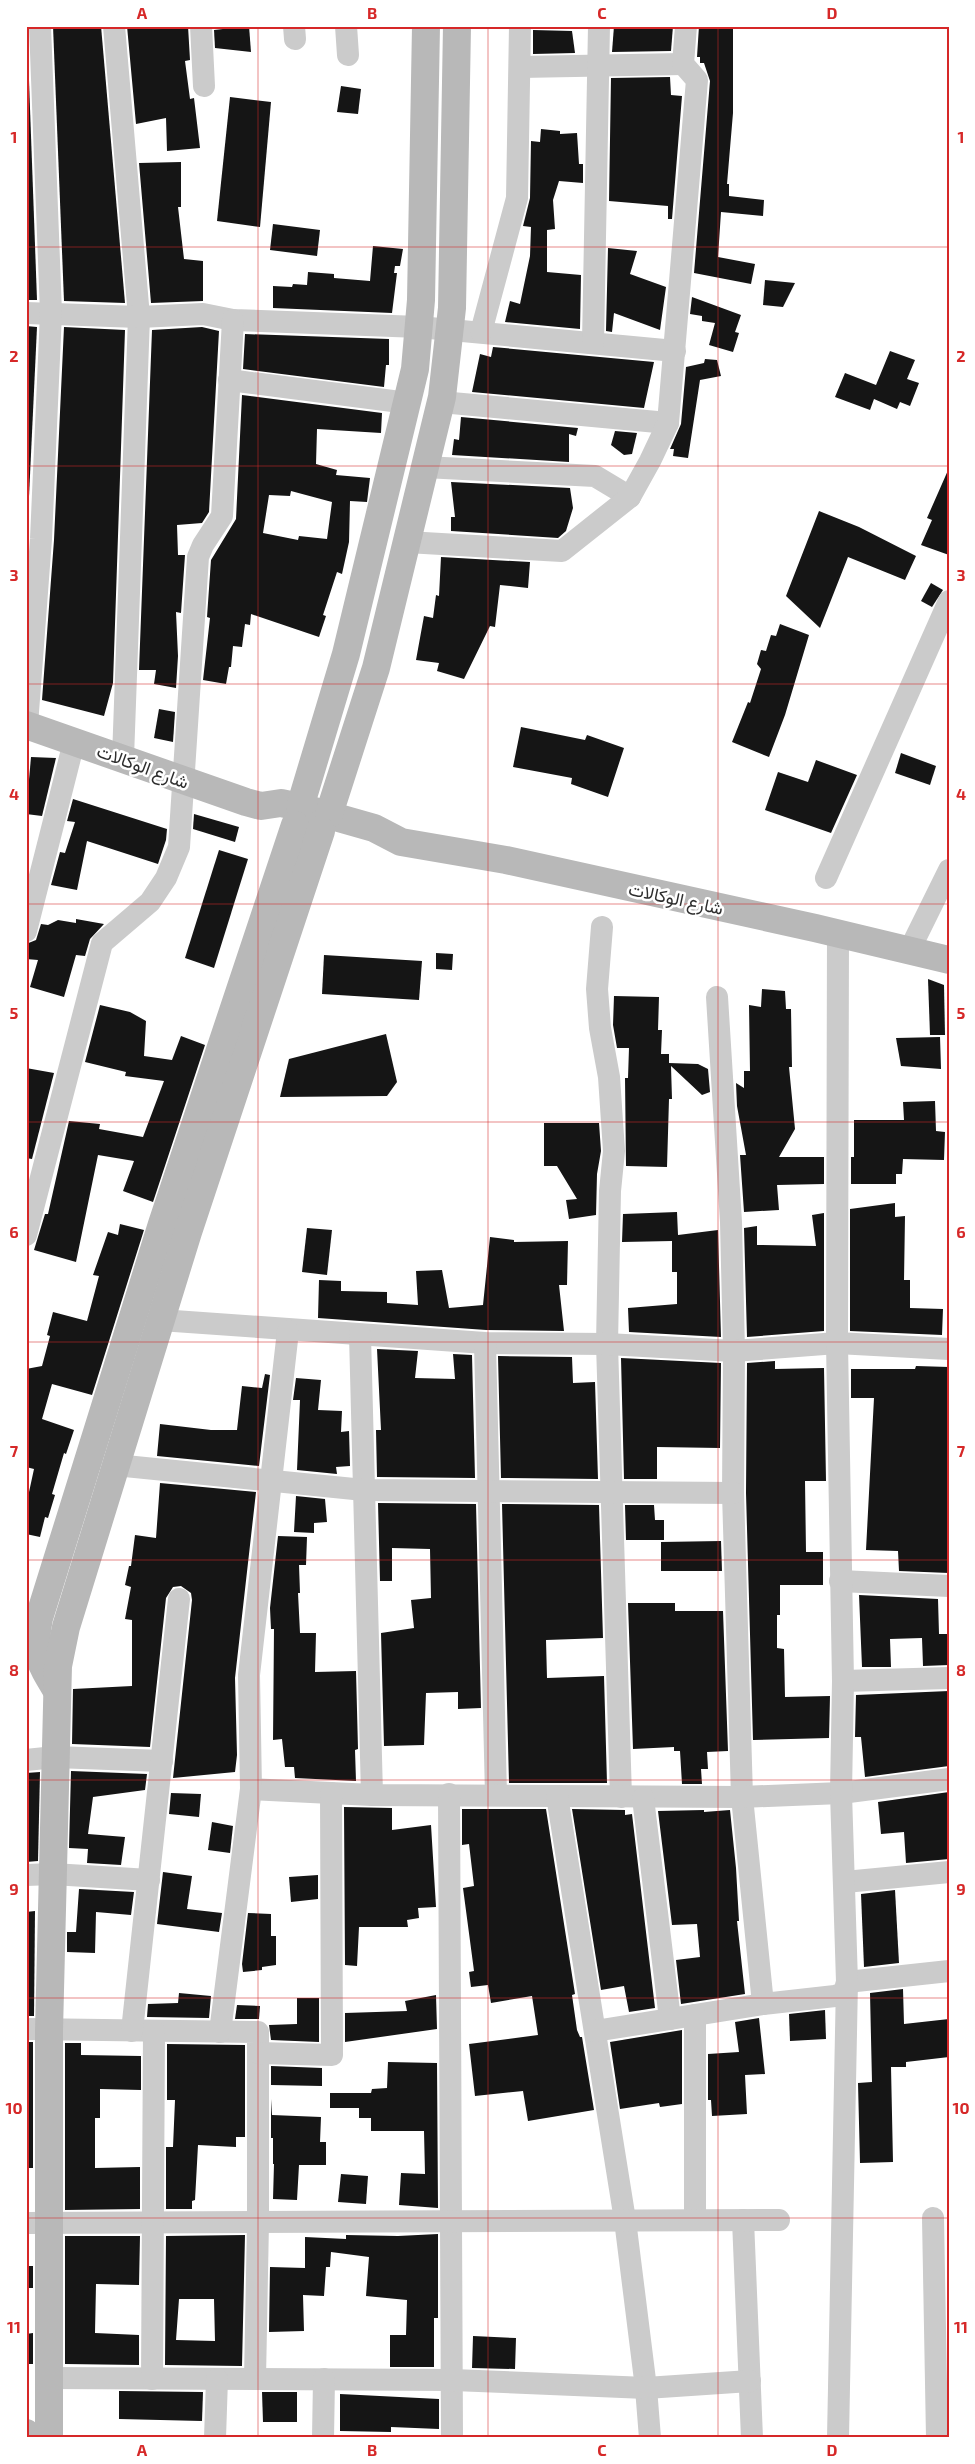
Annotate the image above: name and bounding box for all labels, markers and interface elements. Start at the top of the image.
text: A [137,3,148,22]
text: B [367,3,377,22]
text: C [597,3,607,22]
text: D [827,3,838,22]
text: 1 [11,127,17,146]
text: 1 [958,127,964,146]
text: 2 [9,346,19,365]
text: 2 [956,346,966,365]
text: 3 [9,565,19,584]
text: 3 [956,565,966,584]
street label: شارع الوكالات [93,739,192,795]
text: 4 [9,784,19,803]
text: 4 [956,784,966,803]
street label: شارع الوكالات [626,877,725,921]
text: 5 [10,1003,19,1022]
text: 5 [957,1003,966,1022]
text: 6 [9,1222,19,1241]
text: 6 [956,1222,966,1241]
text: 7 [10,1441,19,1460]
text: 7 [957,1441,966,1460]
text: 8 [9,1660,19,1679]
text: 8 [956,1660,966,1679]
text: 9 [9,1879,19,1898]
text: 9 [956,1879,966,1898]
text: 10 [5,2098,23,2117]
text: 10 [952,2098,970,2117]
text: 11 [7,2317,21,2336]
text: 11 [954,2317,968,2336]
text: A [137,2440,148,2459]
text: B [367,2440,377,2459]
text: C [597,2440,607,2459]
text: D [827,2440,838,2459]

